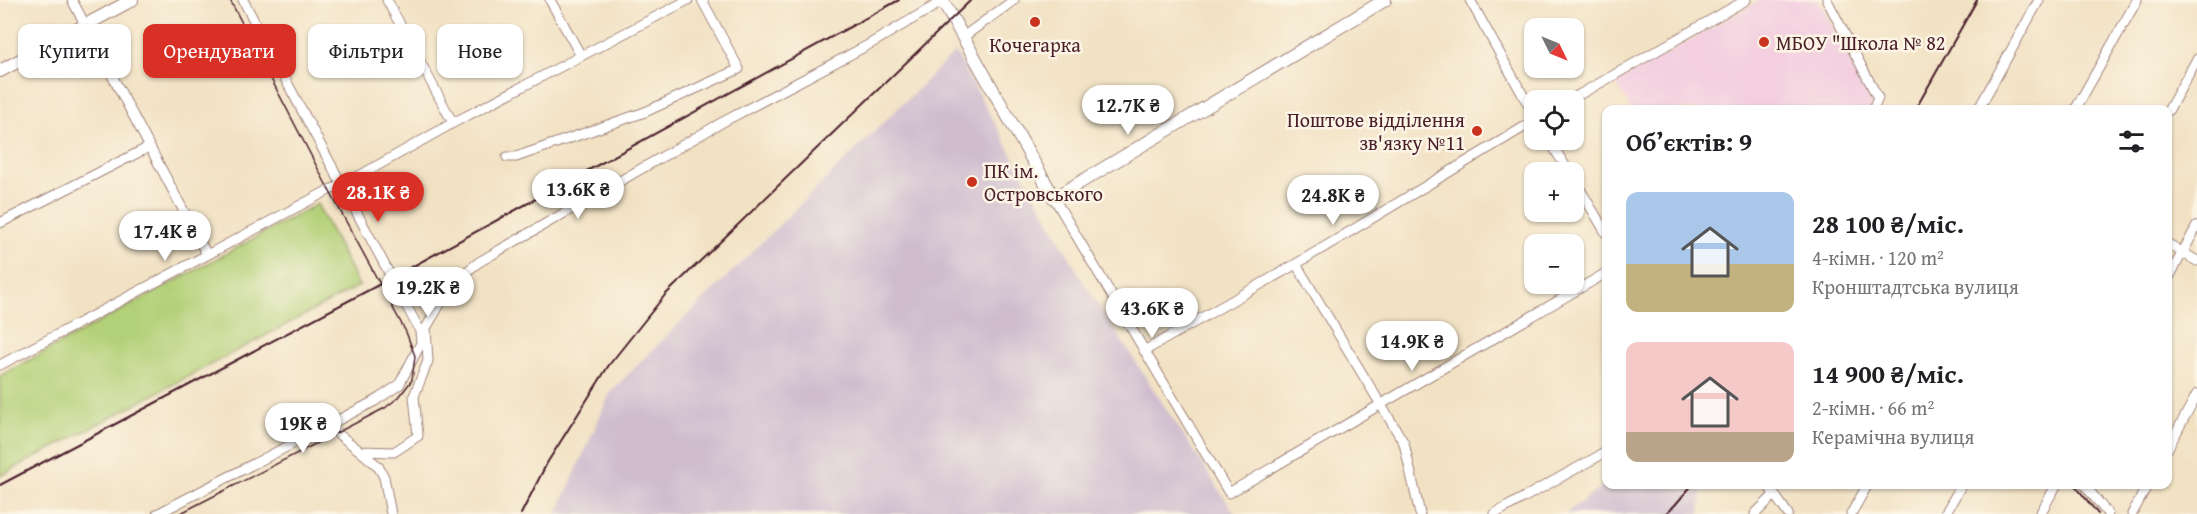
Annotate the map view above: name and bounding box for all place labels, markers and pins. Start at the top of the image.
marker: Кочегарка [1028,15,1042,29]
place label: МБОУ "Школа № 82 [1776,28,1945,57]
place label: Кочегарка [989,30,1081,59]
marker: МБОУ "Школа № 82 [1757,35,1771,49]
pin: 12.7K ₴ [1073,85,1183,136]
place label: Поштове відділення зв'язку №11 [1287,105,1465,157]
marker: Поштове відділення зв'язку №11 [1470,124,1484,138]
place label: ПК ім. Островського [984,156,1103,208]
pin: 13.6K ₴ [523,169,633,220]
pin: 28.1K ₴ [323,172,433,223]
marker: ПК ім. Островського [965,175,979,189]
pin: 24.8K ₴ [1278,175,1388,226]
pin: 17.4K ₴ [110,211,220,262]
pin: 19.2K ₴ [373,267,483,318]
pin: 43.6K ₴ [1097,288,1207,339]
pin: 14.9K ₴ [1357,321,1467,372]
pin: 19K ₴ [261,403,345,454]

